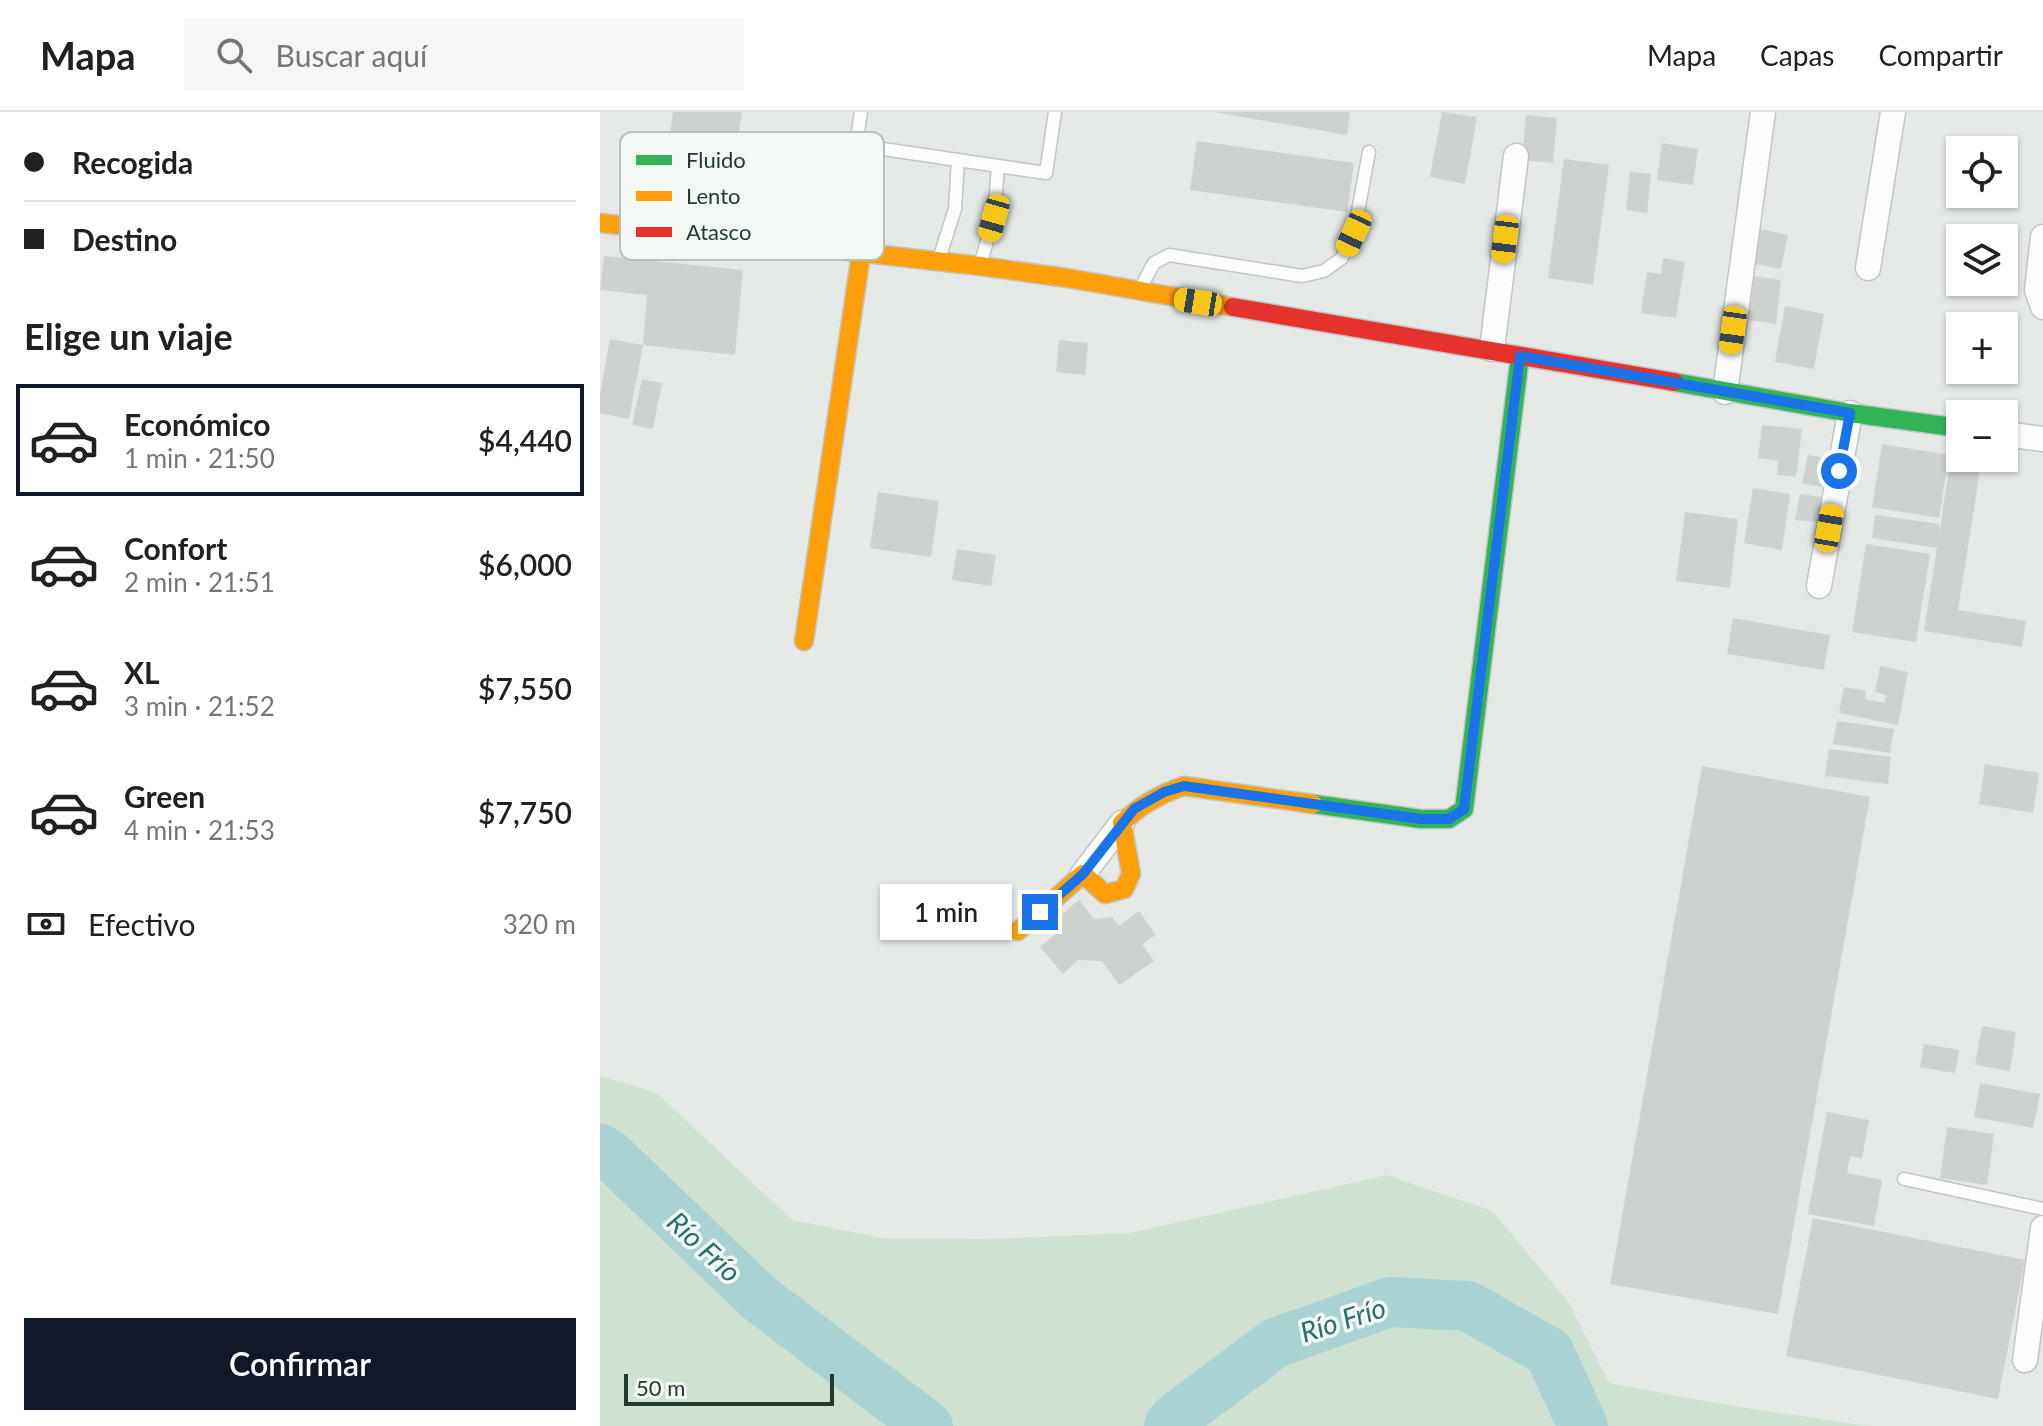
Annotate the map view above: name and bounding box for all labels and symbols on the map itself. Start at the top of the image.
legend [620,132,884,260]
text: Fluido [686,146,746,173]
text: Lento [686,182,741,209]
car [976,192,1012,244]
car [1333,206,1375,260]
car [1490,214,1520,264]
text: Atasco [686,218,751,245]
car [1172,286,1224,318]
car [1718,305,1748,355]
route start [1821,453,1857,489]
car [1813,502,1845,554]
callout: 1 min [880,884,1012,940]
route end [1022,894,1058,930]
water label: Río Frío [661,1204,748,1289]
water label: Río Frío [1296,1289,1390,1349]
scale bar [624,1370,834,1406]

